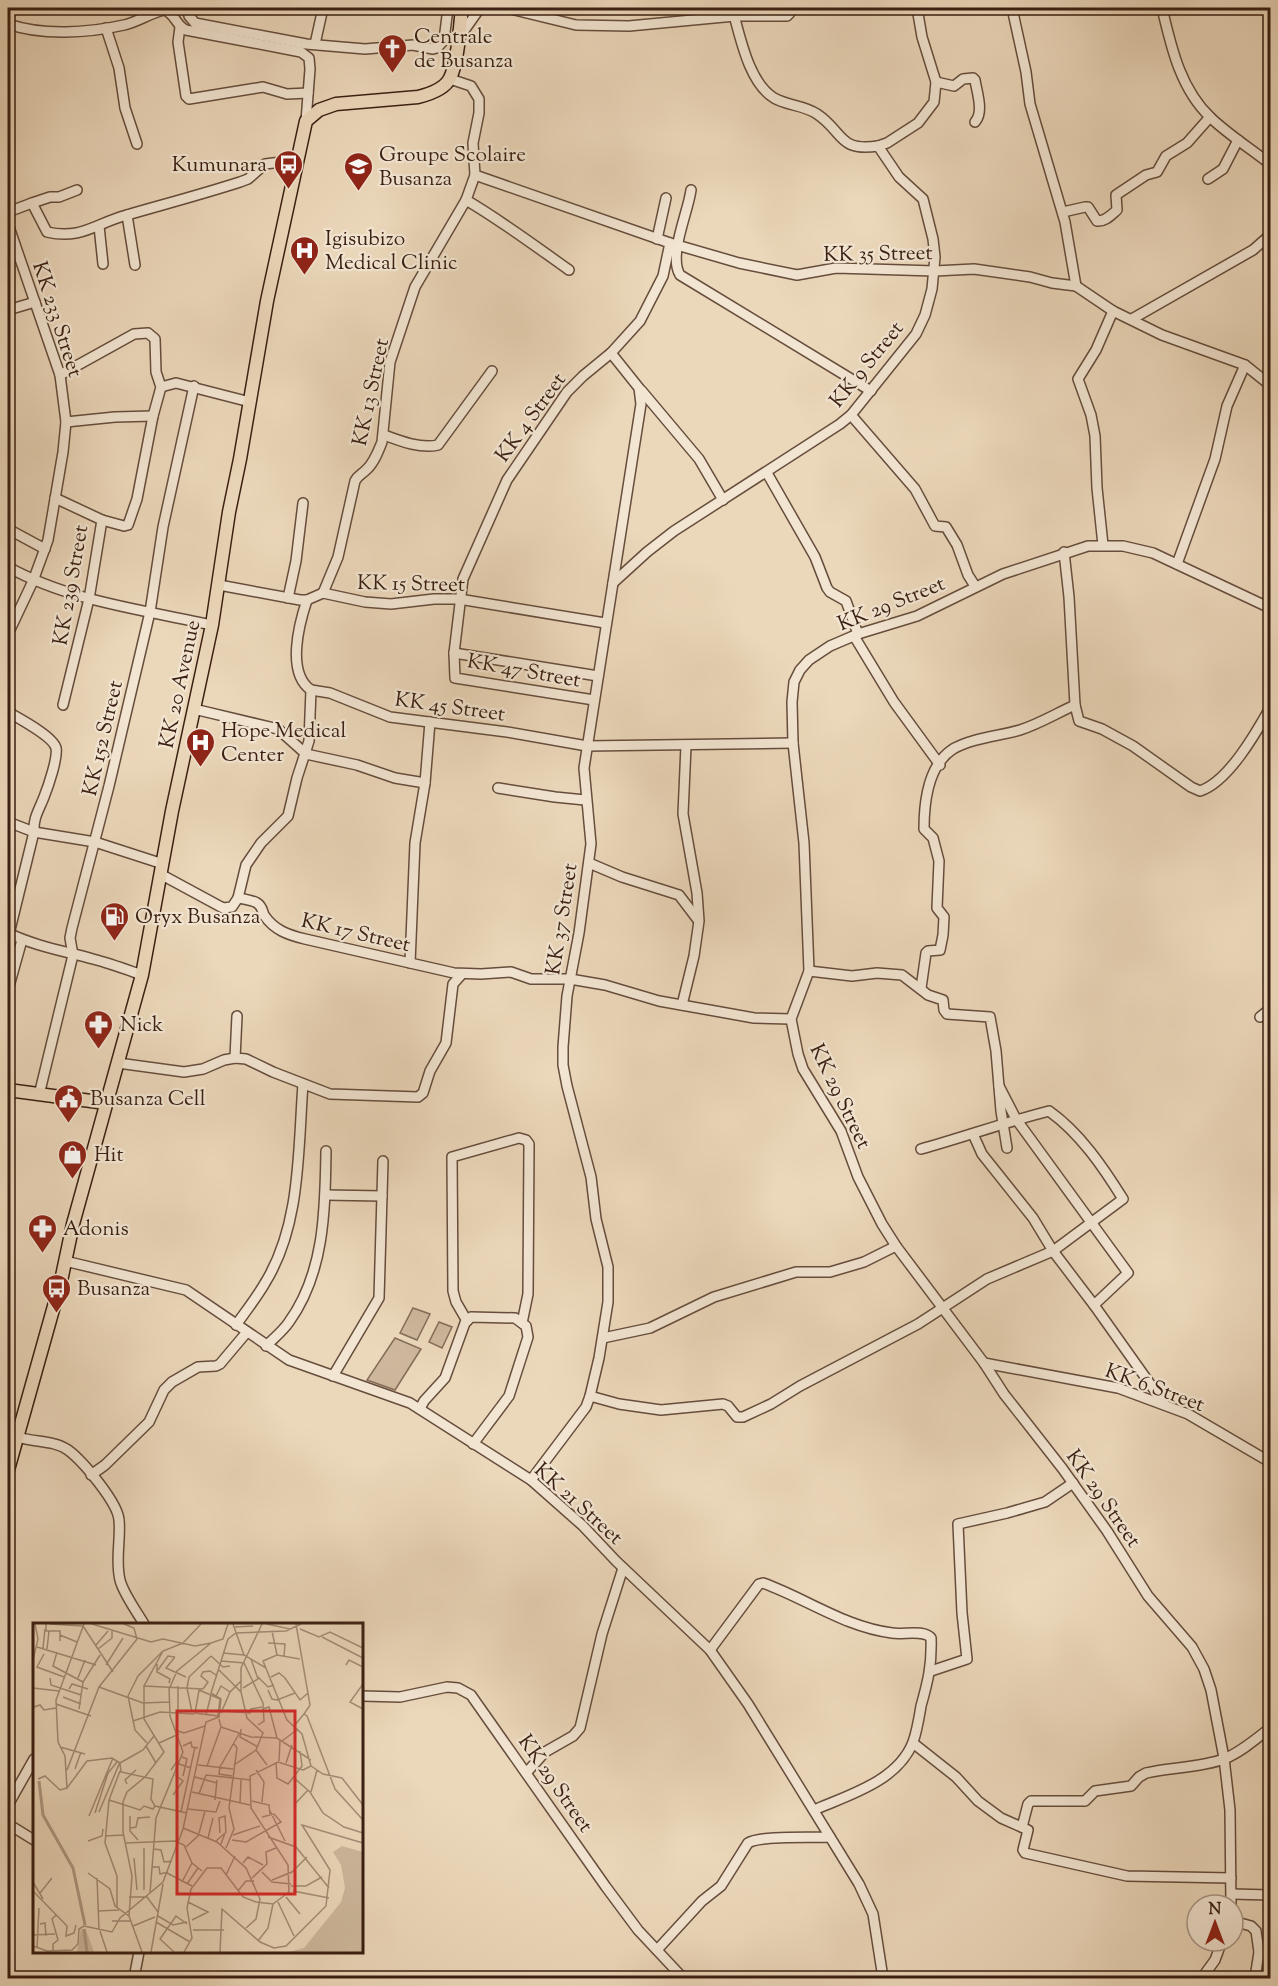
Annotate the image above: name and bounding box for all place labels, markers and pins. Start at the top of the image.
place label: Centrale de Busanza [414,23,514,77]
church icon: Centrale de Busanza [377,32,409,74]
place label: Groupe Scolaire Busanza [379,141,526,195]
bus stop icon: Kumunara [272,148,304,190]
school or university icon: Groupe Scolaire Busanza [342,150,374,192]
place label: Kumunara [172,151,267,181]
place label: Igisubizo Medical Clinic [325,225,458,279]
hospital icon: Igisubizo Medical Clinic [288,234,320,276]
place label: Hope Medical Center [221,717,346,771]
hospital icon: Hope Medical Center [184,726,216,768]
fuel station icon: Oryx Busanza [98,900,130,942]
place label: Oryx Busanza [135,903,261,933]
pharmacy icon: Nick [83,1008,115,1050]
place label: Nick [120,1011,164,1041]
public building icon: Busanza Cell [53,1082,85,1124]
place label: Busanza Cell [90,1085,206,1115]
shop icon: Hit [57,1138,89,1180]
place label: Hit [94,1141,124,1171]
pharmacy icon: Adonis [26,1212,58,1254]
place label: Adonis [63,1215,129,1245]
bus stop icon: Busanza [40,1272,72,1314]
place label: Busanza [77,1275,151,1305]

